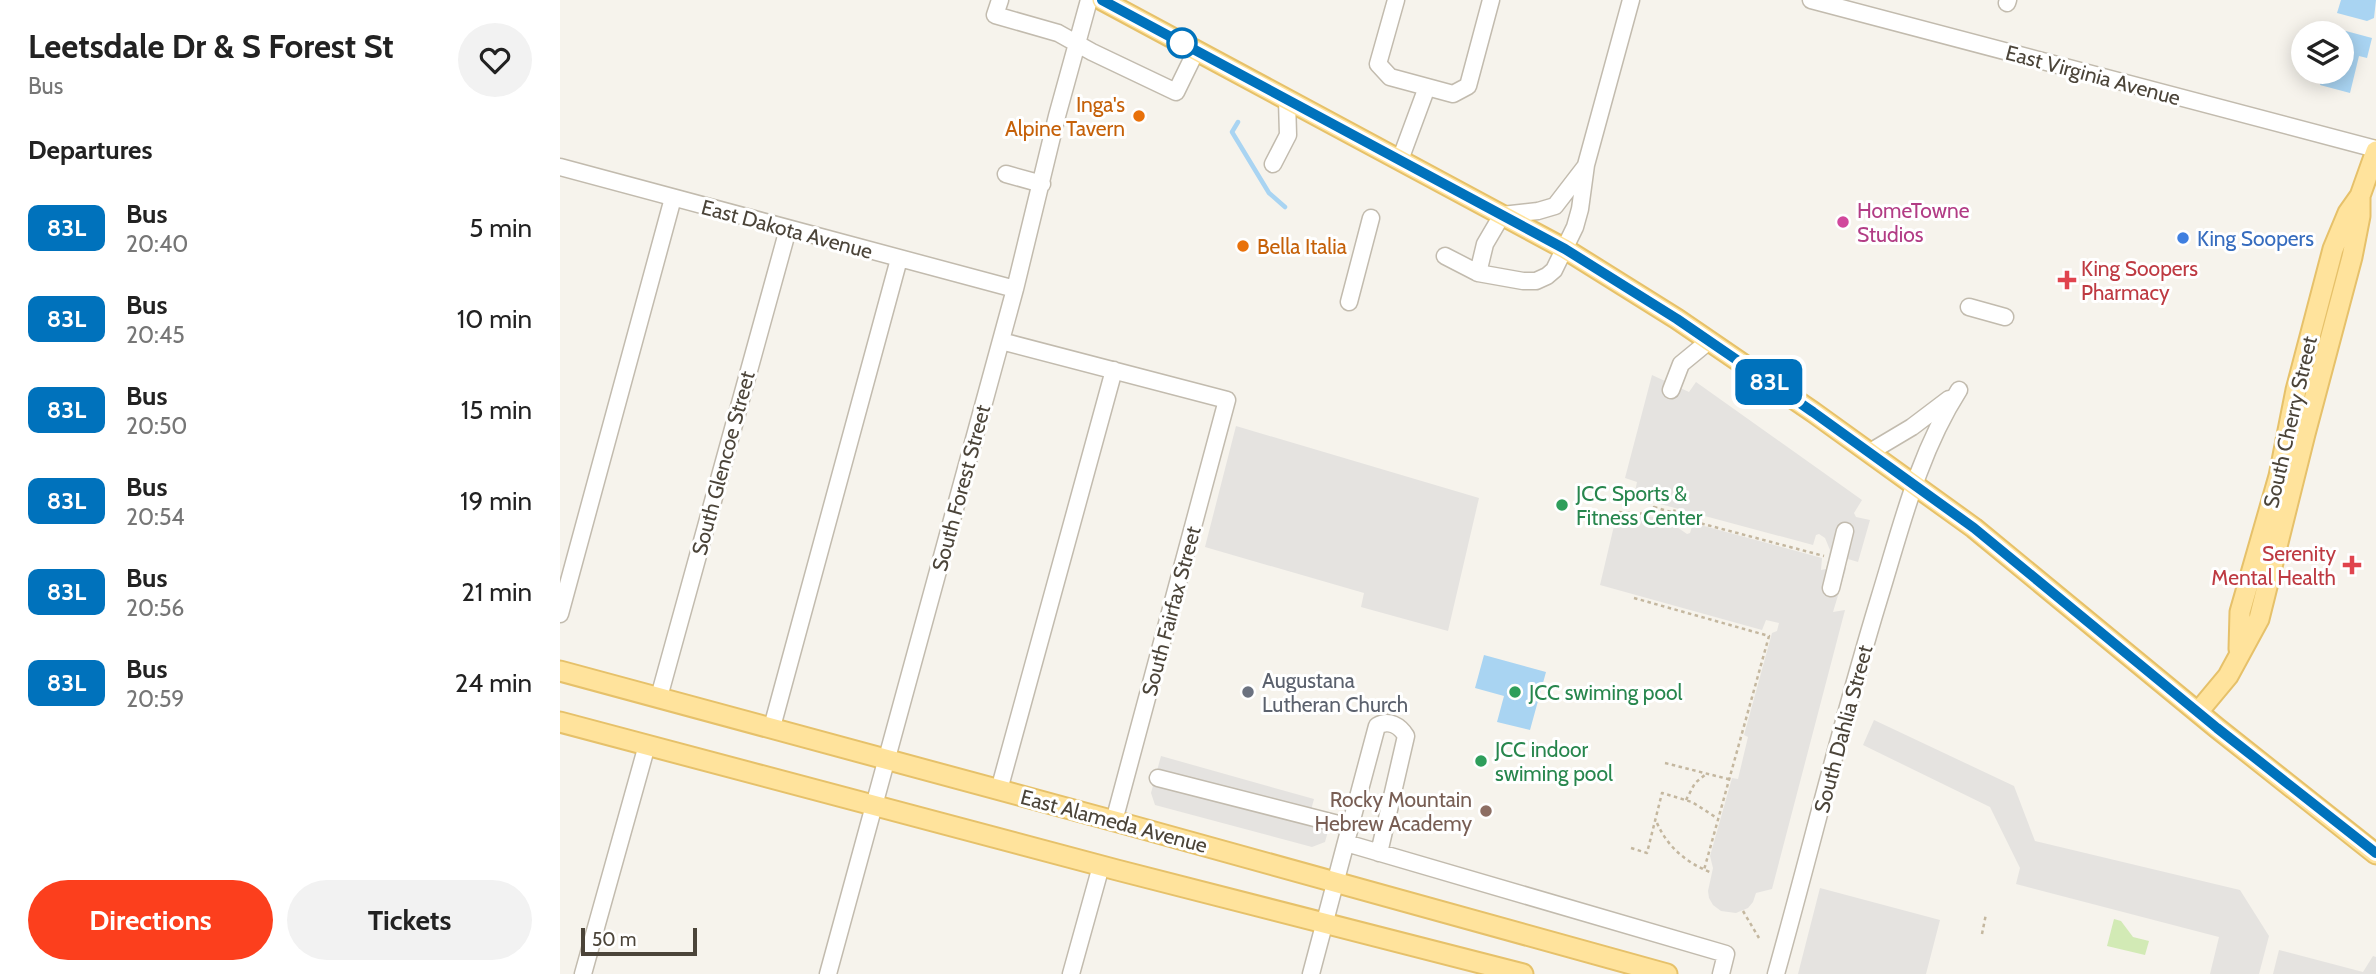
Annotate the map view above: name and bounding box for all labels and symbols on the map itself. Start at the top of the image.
unlabelled marker [1167,28,1197,58]
street label: East Virginia Avenue [2003,40,2183,110]
place label: Inga's Alpine Tavern [1005,92,1125,141]
marker: Inga's Alpine Tavern [1131,108,1147,124]
street label: East Dakota Avenue [699,194,876,264]
place label: HomeTowne Studios [1857,198,1970,247]
marker: HomeTowne Studios [1835,214,1851,230]
place label: King Soopers [2197,226,2314,251]
marker: King Soopers [2175,230,2191,246]
place label: Bella Italia [1257,234,1347,259]
marker: Bella Italia [1235,238,1251,254]
place label: King Soopers Pharmacy [2081,256,2198,305]
marker: King Soopers Pharmacy [2059,272,2075,288]
street label: South Cherry Street [2258,334,2322,510]
line badge: 83L [1729,359,1809,405]
street label: South Glencoe Street [686,368,760,558]
street label: South Forest Street [927,402,995,574]
place label: JCC Sports & Fitness Center [1575,481,1703,530]
marker: JCC Sports & Fitness Center [1554,497,1570,513]
street label: South Fairfax Street [1136,523,1206,699]
place label: Serenity Mental Health [2211,541,2336,590]
marker: Serenity Mental Health [2342,555,2362,575]
street label: South Dahlia Street [1809,642,1877,816]
place label: Augustana Lutheran Church [1262,668,1408,717]
place label: JCC swiming pool [1528,680,1683,705]
marker: Augustana Lutheran Church [1240,684,1256,700]
marker: JCC swiming pool [1507,684,1523,700]
place label: JCC indoor swiming pool [1494,737,1613,786]
marker: JCC indoor swiming pool [1473,753,1489,769]
street label: East Alameda Avenue [1018,784,1210,858]
place label: Rocky Mountain Hebrew Academy [1315,787,1472,836]
marker: Rocky Mountain Hebrew Academy [1478,803,1494,819]
scale bar [581,925,696,957]

